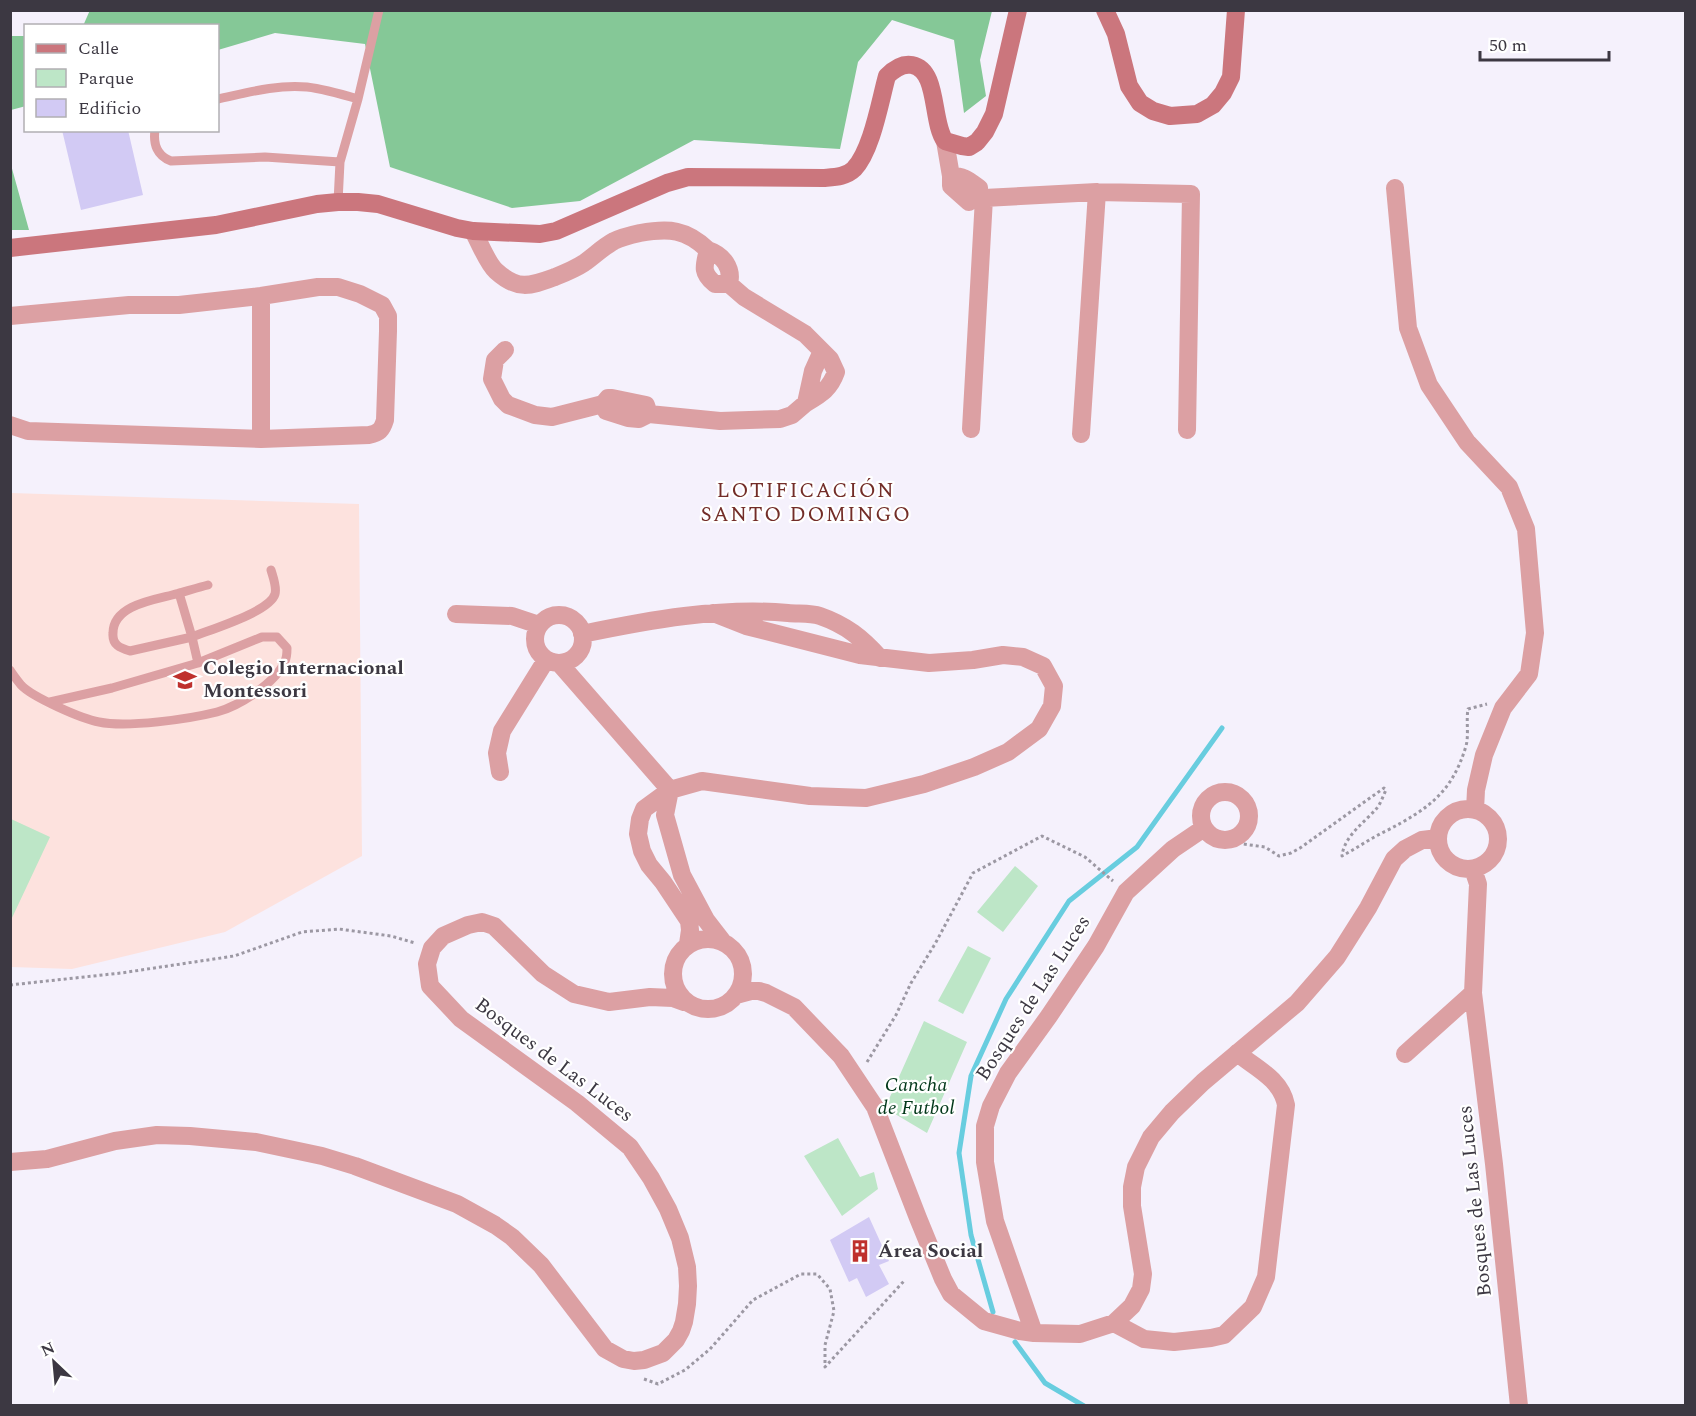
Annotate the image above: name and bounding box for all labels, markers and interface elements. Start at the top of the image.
legend [24,24,219,132]
scale bar [1480,24,1609,62]
text: 50 m [1489,32,1527,59]
text: Calle [78,35,119,62]
text: Parque [78,65,134,92]
text: Edificio [78,95,141,122]
district label: LOTIFICACIÓN SANTO DOMINGO [701,475,911,531]
place label: Colegio Internacional Montessori [203,653,404,706]
school or university icon: Colegio Internacional Montessori [172,667,198,693]
street label: Bosques de Las Luces [968,909,1098,1087]
street label: Bosques de Las Luces [468,990,640,1130]
park label: Cancha de Futbol [877,1070,955,1123]
street label: Bosques de Las Luces [1450,1104,1500,1298]
place label: Área Social [878,1236,983,1266]
building icon: Área Social [847,1238,873,1264]
north arrow [24,1332,84,1392]
text: N [37,1336,59,1363]

